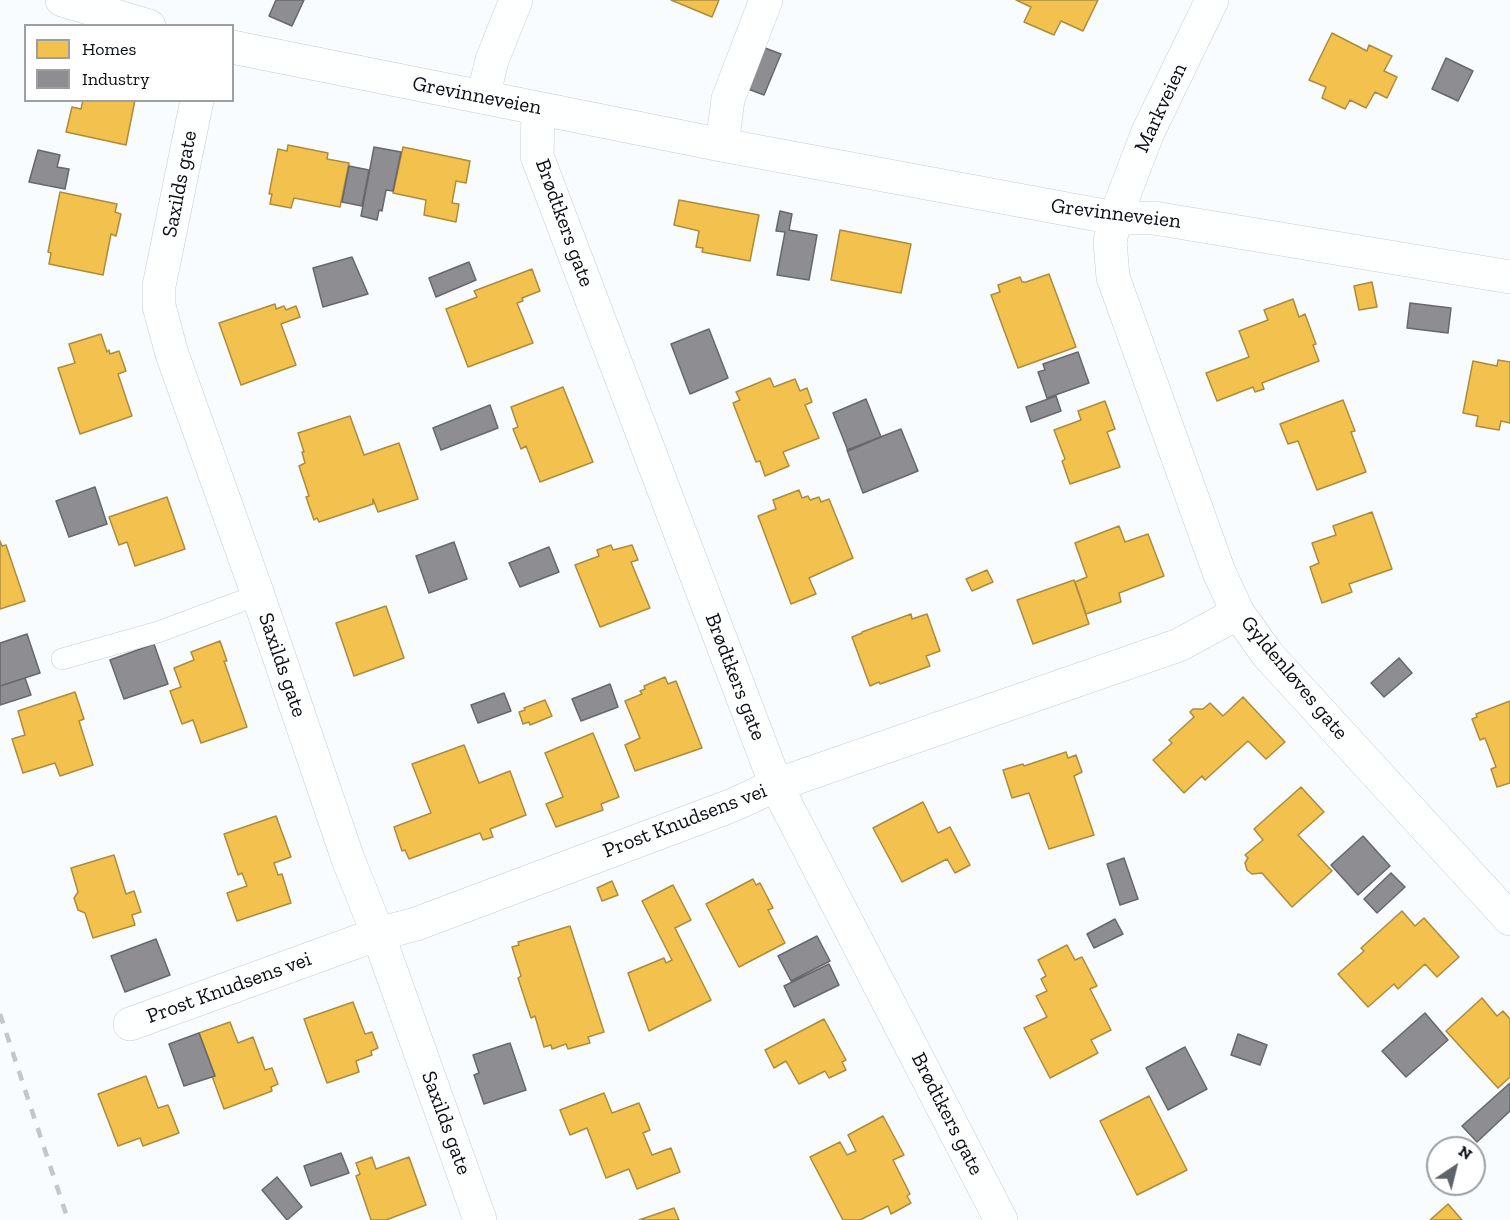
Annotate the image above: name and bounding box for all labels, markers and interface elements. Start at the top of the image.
legend [24,24,234,102]
text: Homes [82,38,136,60]
street label: Markveien [1129,59,1193,157]
text: Industry [82,68,149,90]
street label: Grevinneveien [410,71,544,121]
street label: Saxilds gate [157,128,203,240]
street label: Brødtkers gate [529,156,599,290]
street label: Grevinneveien [1049,194,1183,234]
street label: Saxilds gate [252,610,312,720]
street label: Brødtkers gate [699,610,771,744]
street label: Gyldenløves gate [1235,611,1353,745]
street label: Prost Knudsens vei [600,778,770,864]
street label: Prost Knudsens vei [143,947,315,1029]
street label: Brødtkers gate [905,1048,989,1180]
street label: Saxilds gate [416,1068,476,1178]
north arrow [1426,1136,1486,1196]
text: N [1455,1141,1476,1164]

